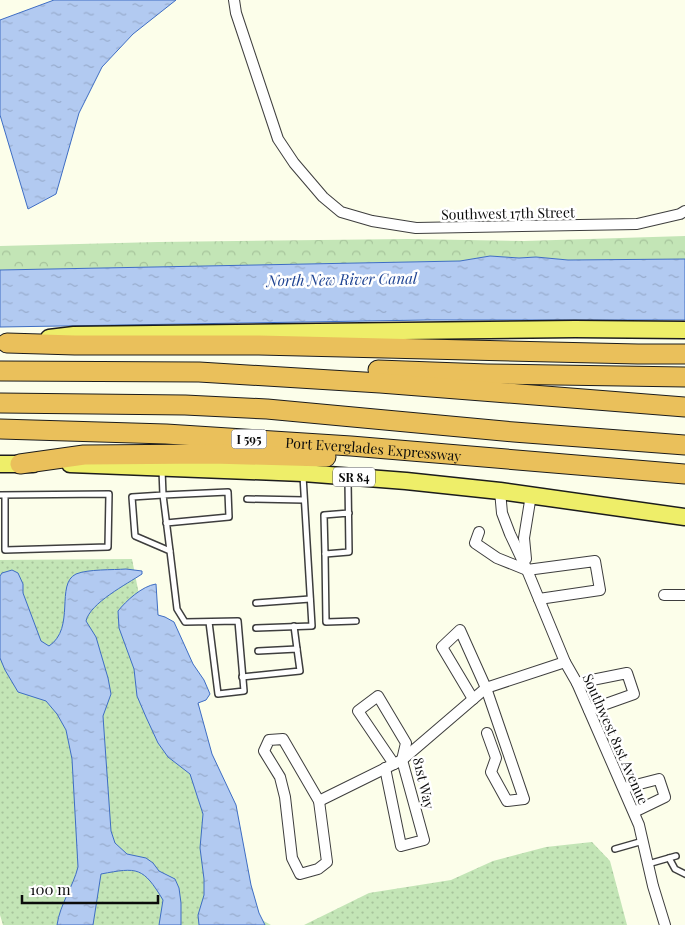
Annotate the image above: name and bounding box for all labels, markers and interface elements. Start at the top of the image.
street label: Southwest 17th Street [441,202,576,224]
water label: North New River Canal [265,268,418,290]
road number: I 595 [232,429,266,448]
street label: Port Everglades Expressway [285,432,462,465]
road number: SR 84 [333,468,375,487]
street label: Southwest 81st Avenue [579,671,653,807]
street label: 81st Way [409,755,439,811]
scale bar [22,872,159,904]
text: 100 m [30,879,71,899]

